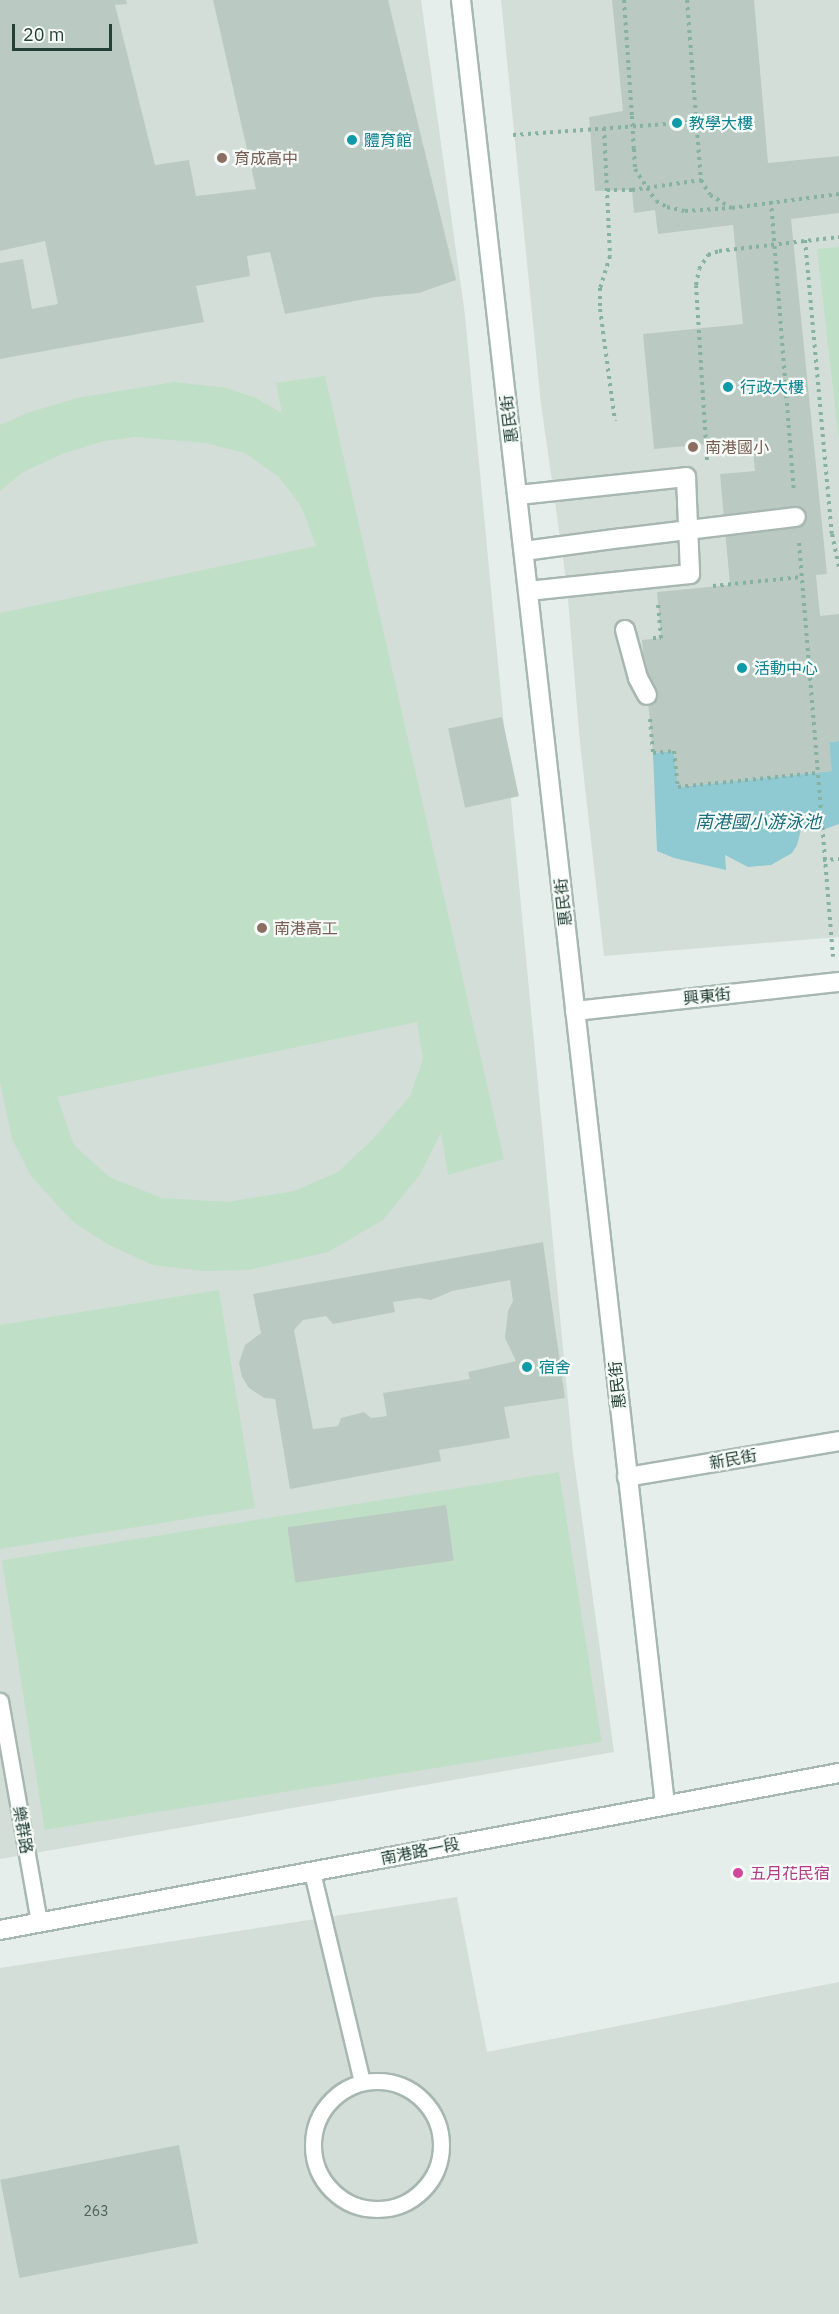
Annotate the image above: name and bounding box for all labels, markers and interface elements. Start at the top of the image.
scale bar [15,12,116,50]
text: 20 m [23,23,65,46]
place label: 教學大樓 [689,113,753,133]
marker: 教學大樓 [670,116,684,130]
place label: 體育館 [364,130,412,150]
marker: 體育館 [345,133,359,147]
place label: 育成高中 [234,148,298,168]
marker: 育成高中 [215,151,229,165]
place label: 行政大樓 [740,377,804,397]
marker: 行政大樓 [721,380,735,394]
street label: 惠民街 [497,394,521,444]
place label: 南港國小 [705,437,769,457]
marker: 南港國小 [686,440,700,454]
place label: 活動中心 [754,658,818,678]
marker: 活動中心 [735,661,749,675]
water label: 南港國小游泳池 [695,811,821,833]
street label: 惠民街 [551,877,575,927]
place label: 南港高工 [274,918,338,938]
marker: 南港高工 [255,921,269,935]
street label: 興東街 [682,984,732,1008]
place label: 宿舍 [539,1357,571,1377]
marker: 宿舍 [520,1360,534,1374]
street label: 惠民街 [605,1360,629,1410]
street label: 新民街 [708,1445,758,1473]
street label: 樂群路 [9,1805,37,1855]
street label: 南港路一段 [379,1834,461,1868]
place label: 五月花民宿 [750,1863,830,1883]
marker: 五月花民宿 [731,1866,745,1880]
house number: 263 [83,2203,109,2219]

